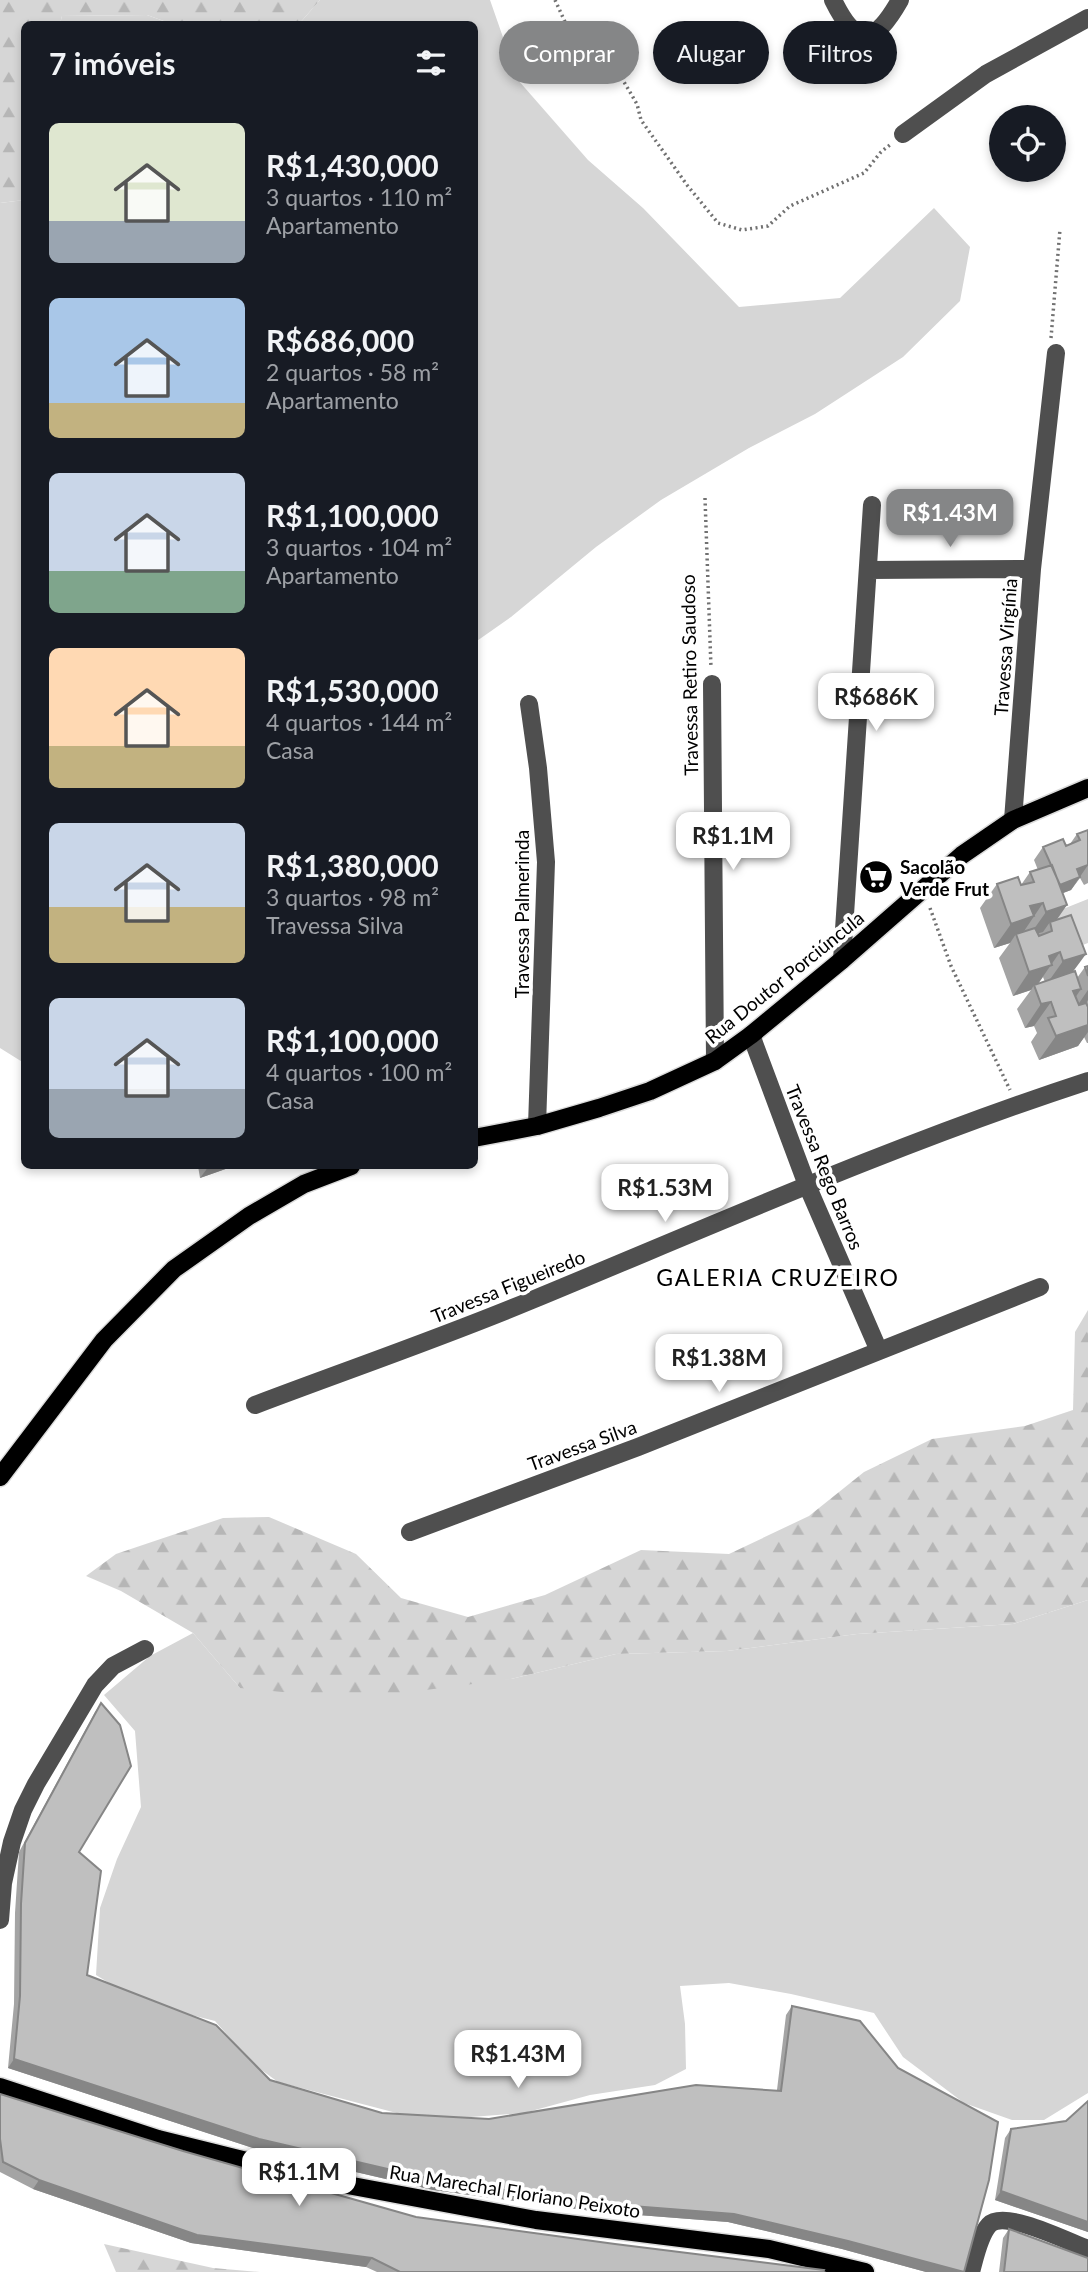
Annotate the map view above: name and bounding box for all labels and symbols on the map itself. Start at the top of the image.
pin: R$1.43M [885,490,1015,549]
street label: Travessa Retiro Saudoso [676,574,702,776]
street label: Travessa Virgínia [989,577,1021,717]
pin: R$686K [819,674,933,733]
pin: R$1.1M [676,812,790,872]
street label: Travessa Palmerinda [510,830,533,998]
place label: Sacolão Verde Frut [899,855,989,900]
supermarket icon: Sacolão Verde Frut [857,858,895,896]
street label: Rua Doutor Porciúncula [700,906,868,1048]
street label: Travessa Rego Barros [781,1081,869,1253]
pin: R$1.53M [600,1164,730,1224]
street label: Travessa Figueiredo [428,1245,588,1327]
district label: GALERIA CRUZEIRO [656,1263,900,1291]
pin: R$1.38M [654,1334,784,1394]
street label: Travessa Silva [525,1415,639,1475]
pin: R$1.43M [453,2030,583,2090]
pin: R$1.1M [242,2148,356,2208]
street label: Rua Marechal Floriano Peixoto [388,2160,642,2222]

